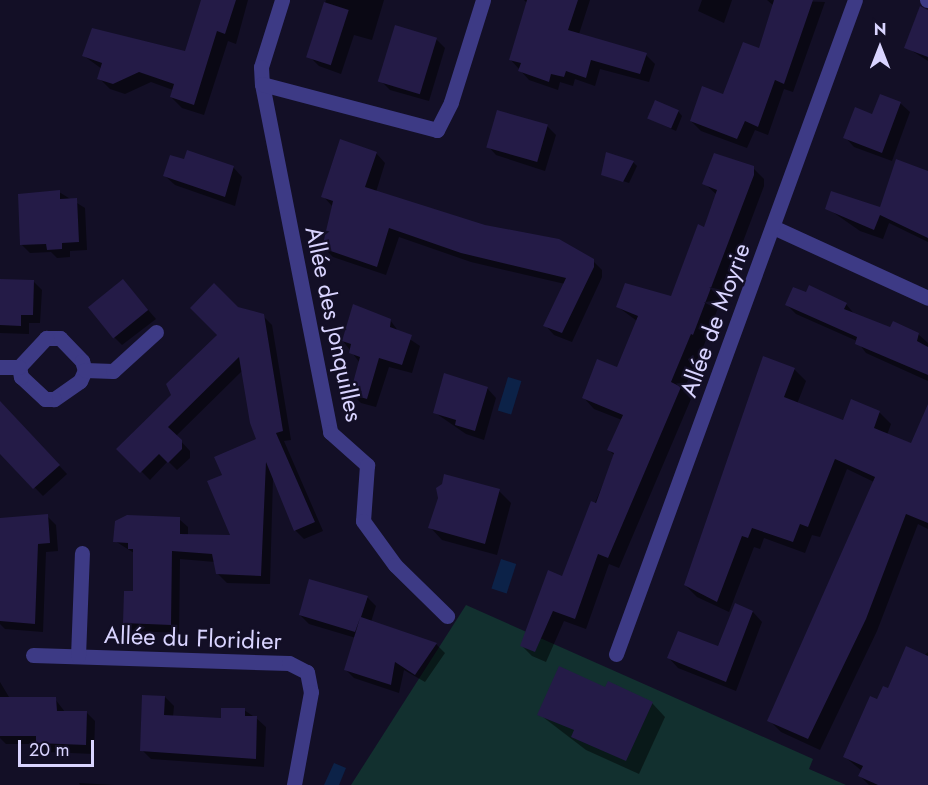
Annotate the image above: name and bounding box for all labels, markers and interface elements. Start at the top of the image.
north arrow [850,18,910,78]
text: N [874,18,886,41]
street label: Allée des Jonquilles [299,224,369,424]
street label: Allée de Moyrie [674,239,756,401]
street label: Allée du Floridier [104,621,282,655]
scale bar [21,728,98,766]
text: 20 m [29,737,69,763]

